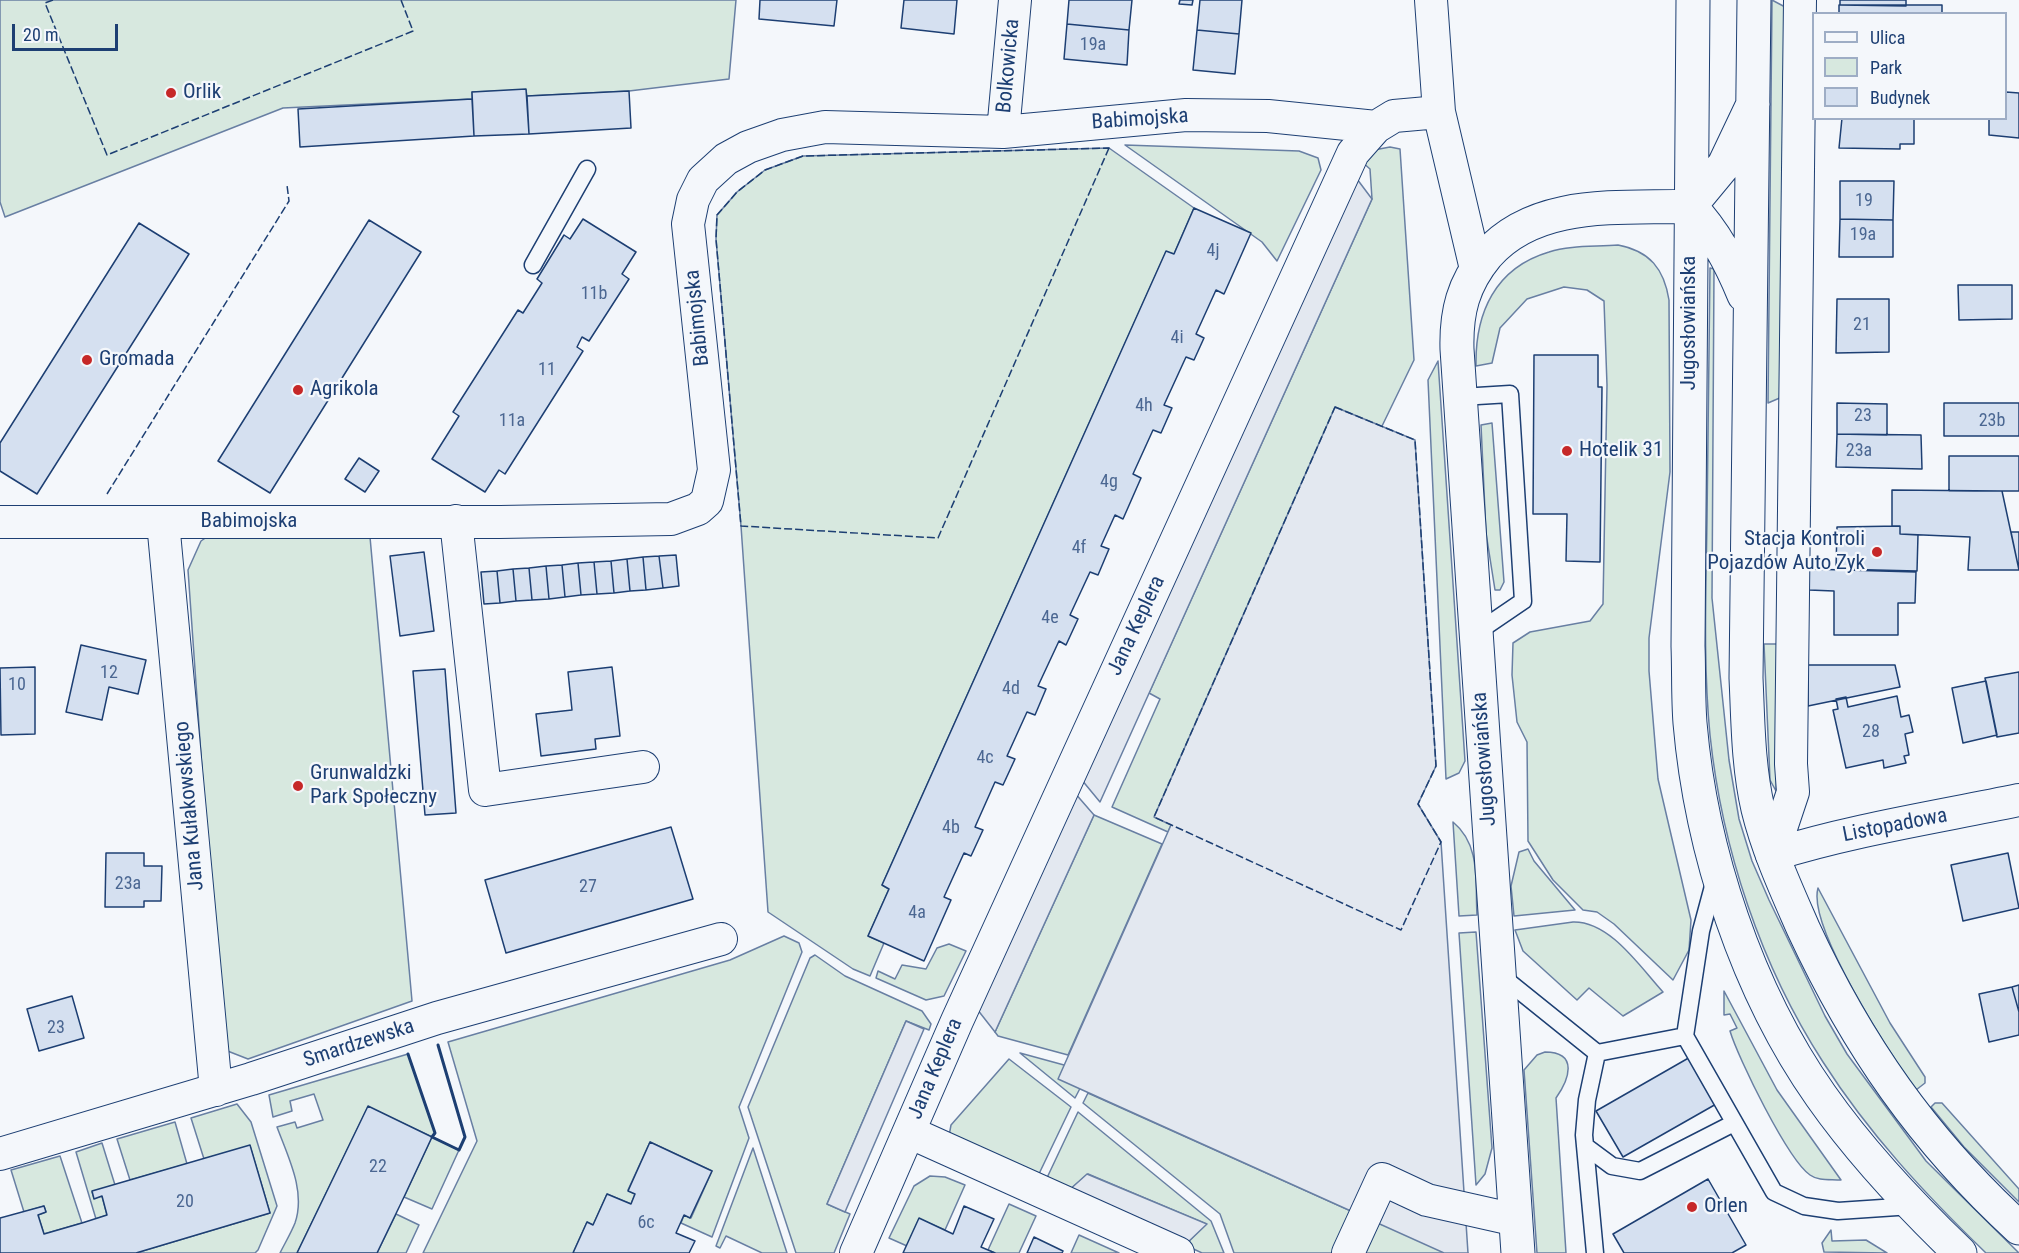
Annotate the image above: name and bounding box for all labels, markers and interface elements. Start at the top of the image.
scale bar [15,12,122,50]
legend [1812,12,2007,120]
street label: Bolkowicka [992,18,1026,114]
text: 20 m [23,24,58,45]
text: Ulica [1870,27,1905,48]
house number: 19a [1080,34,1106,56]
text: Park [1870,57,1902,78]
place label: Orlik [183,80,221,106]
marker: Orlik [164,86,178,100]
text: Budynek [1870,87,1930,108]
street label: Babimojska [1091,104,1189,136]
house number: 19 [1855,190,1873,212]
house number: 19a [1850,224,1876,246]
house number: 4j [1207,240,1219,262]
street label: Jugosłowiańska [1677,256,1703,390]
street label: Babimojska [680,269,716,367]
house number: 11b [581,283,607,305]
house number: 21 [1853,314,1871,336]
house number: 4i [1170,327,1184,349]
place label: Gromada [99,347,174,373]
marker: Gromada [80,353,94,367]
house number: 11 [538,359,556,381]
place label: Agrikola [310,377,379,403]
marker: Agrikola [291,383,305,397]
house number: 4h [1135,395,1153,417]
house number: 23 [1854,405,1872,427]
house number: 11a [499,410,525,432]
house number: 23b [1979,410,2005,432]
place label: Hotelik 31 [1579,438,1663,464]
house number: 23a [1846,440,1872,462]
marker: Hotelik 31 [1560,444,1574,458]
house number: 4g [1100,471,1118,493]
street label: Babimojska [201,509,297,535]
place label: Stacja Kontroli Pojazdów Auto Zyk [1707,527,1865,577]
house number: 4f [1072,537,1086,559]
marker: Stacja Kontroli Pojazdów Auto Zyk [1870,545,1884,559]
street label: Jana Keplera [1103,572,1171,680]
house number: 4e [1041,607,1059,629]
house number: 12 [100,662,118,684]
house number: 10 [8,674,26,696]
house number: 4d [1002,678,1020,700]
street label: Jugosłowiańska [1468,691,1502,827]
street label: Jana Kułakowskiego [170,720,210,892]
house number: 28 [1862,721,1880,743]
house number: 4c [976,747,994,769]
place label: Grunwaldzki Park Społeczny [310,761,437,811]
marker: Grunwaldzki Park Społeczny [291,779,305,793]
street label: Listopadowa [1841,804,1949,848]
house number: 4b [942,817,960,839]
house number: 23a [115,873,141,895]
house number: 27 [579,876,597,898]
house number: 4a [908,902,926,924]
street label: Smardzewska [300,1014,418,1074]
street label: Jana Keplera [903,1015,969,1123]
house number: 23 [47,1017,65,1039]
house number: 22 [369,1156,387,1178]
house number: 20 [176,1191,194,1213]
place label: Orlen [1704,1194,1748,1220]
marker: Orlen [1685,1200,1699,1214]
house number: 6c [637,1212,655,1234]

